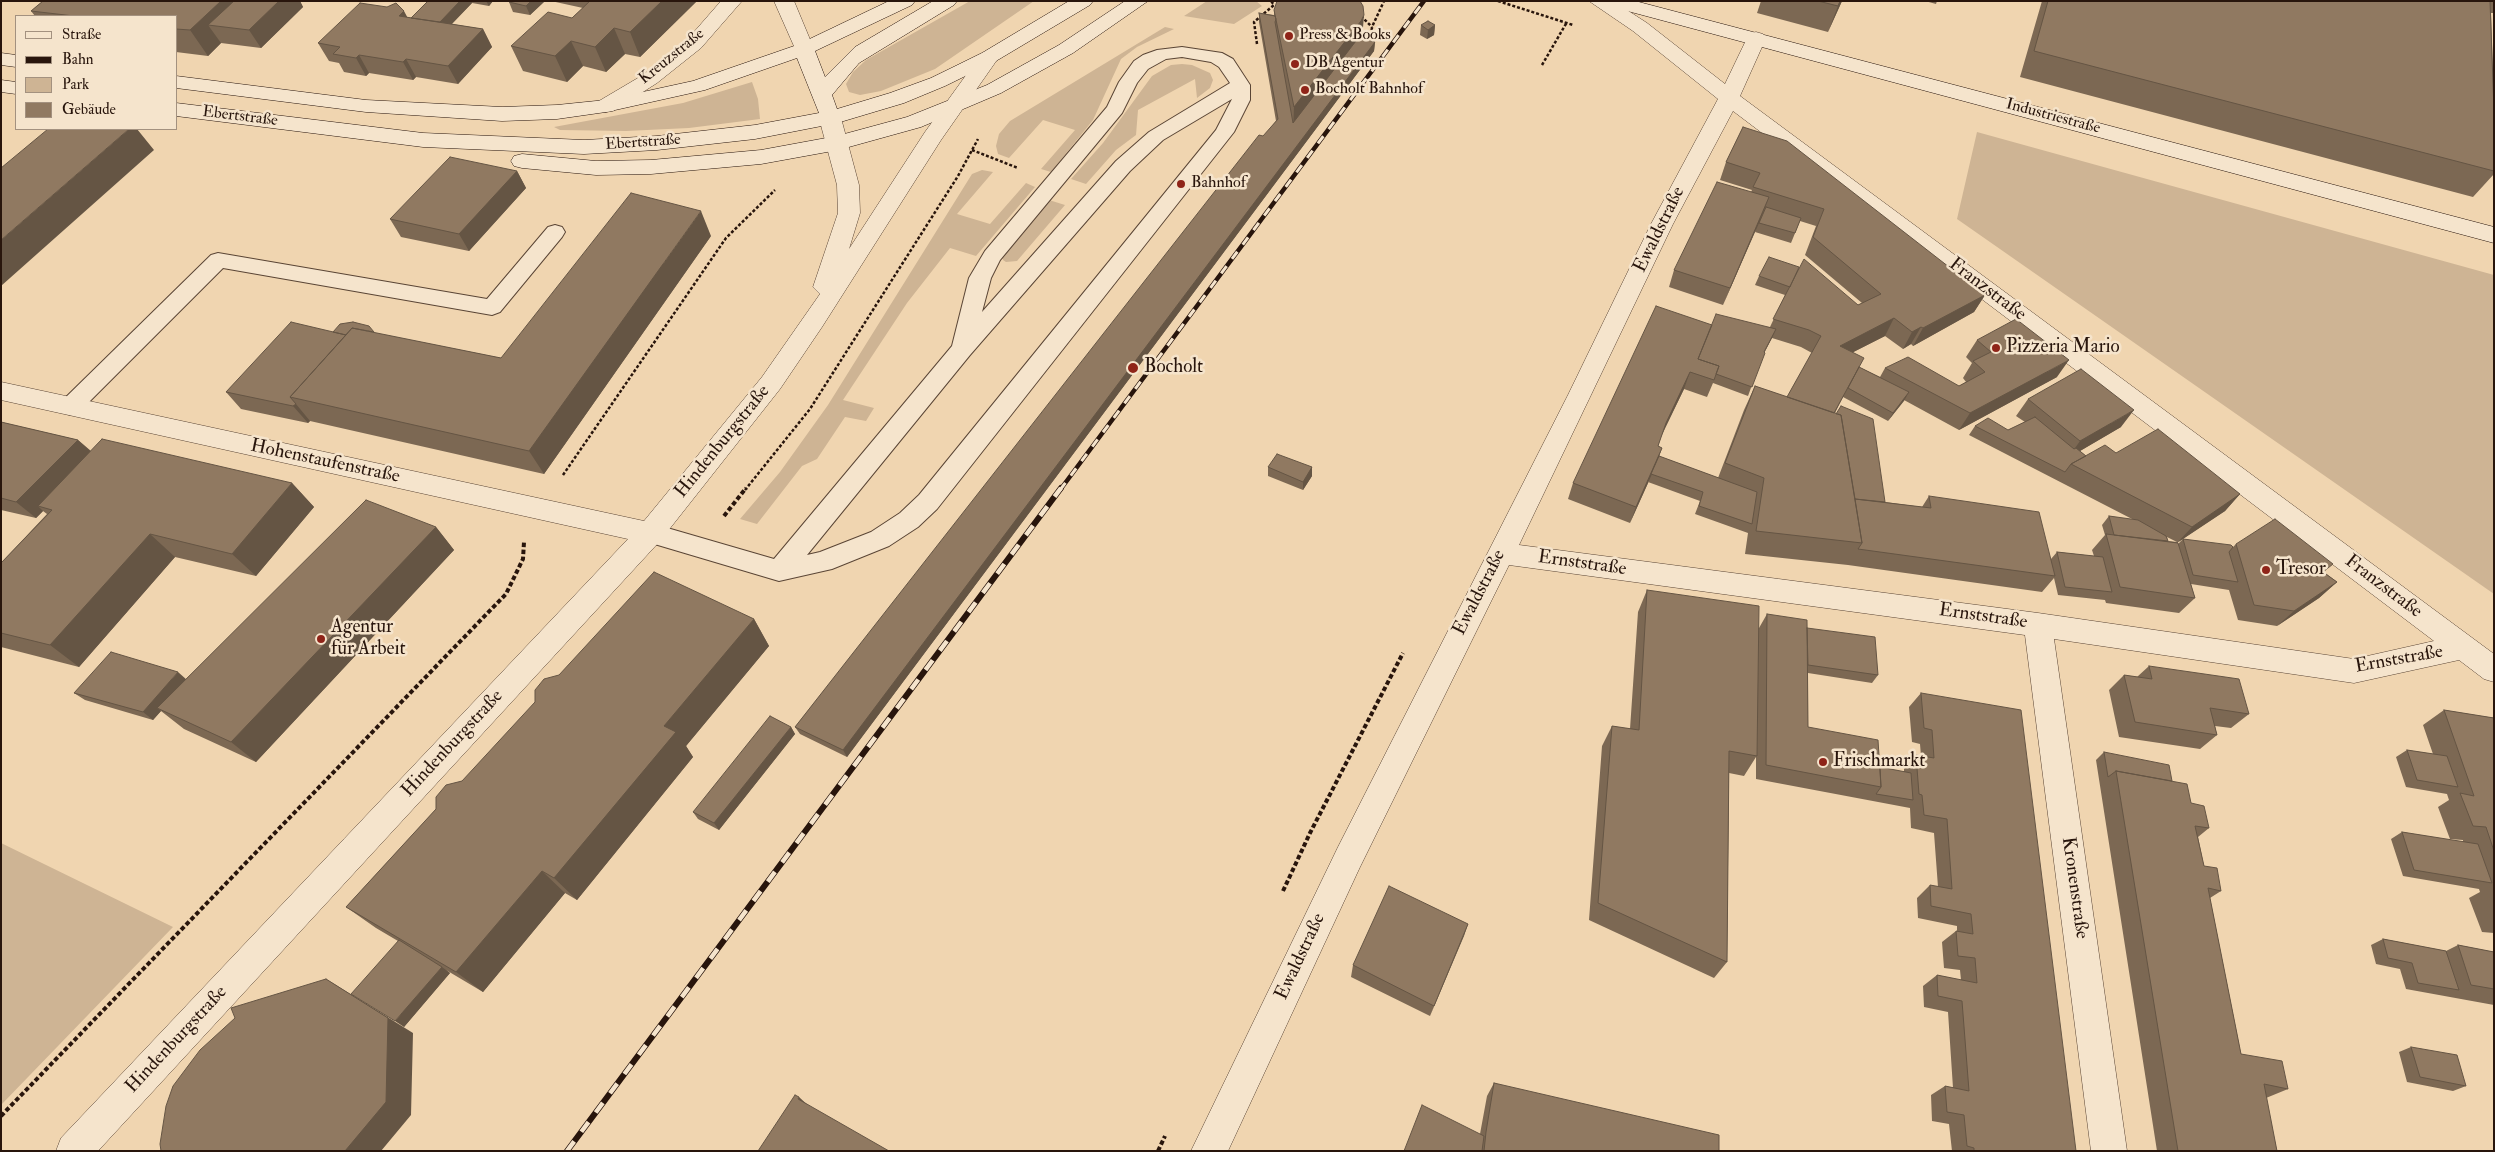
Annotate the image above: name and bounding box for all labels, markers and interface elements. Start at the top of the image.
legend [15,15,178,130]
text: Straße [62,25,101,44]
street label: Kreuzstraße [636,25,708,89]
place label: Press & Books [1299,26,1391,46]
marker: Press & Books [1283,30,1295,42]
text: Bahn [62,50,94,69]
place label: DB Agentur [1305,54,1384,74]
marker: DB Agentur [1289,58,1301,70]
text: Park [62,75,89,94]
place label: Bocholt Bahnhof [1315,80,1423,100]
marker: Bocholt Bahnhof [1299,84,1311,96]
street label: Industriestraße [2004,95,2102,139]
text: Gebäude [62,100,116,119]
street label: Ebertstraße [201,103,279,131]
street label: Ebertstraße [605,131,681,155]
place label: Bahnhof [1191,174,1246,194]
marker: Bahnhof [1175,178,1187,190]
street label: Ewaldstraße [1629,183,1691,277]
street label: Franzstraße [1944,253,2030,327]
place label: Pizzeria Mario [2006,337,2120,359]
marker: Pizzeria Mario [1990,342,2002,354]
place label: Bocholt [1144,357,1203,379]
marker: Bocholt [1126,361,1140,375]
street label: Hindenburgstraße [671,381,775,503]
street label: Hohenstaufenstraße [248,435,402,489]
street label: Ewaldstraße [1449,546,1511,640]
street label: Ernststraße [1536,547,1628,581]
street label: Franzstraße [2340,550,2426,624]
place label: Tresor [2276,559,2326,581]
marker: Tresor [2260,564,2272,576]
street label: Ernststraße [1937,600,2029,634]
place label: Agentur für Arbeit [331,617,406,661]
marker: Agentur für Arbeit [315,633,327,645]
street label: Ernststraße [2353,641,2445,679]
street label: Hindenburgstraße [397,686,509,802]
place label: Frischmarkt [1833,751,1925,773]
marker: Frischmarkt [1817,756,1829,768]
street label: Kronenstraße [2056,836,2092,940]
street label: Ewaldstraße [1271,910,1331,1004]
street label: Hindenburgstraße [121,982,233,1098]

